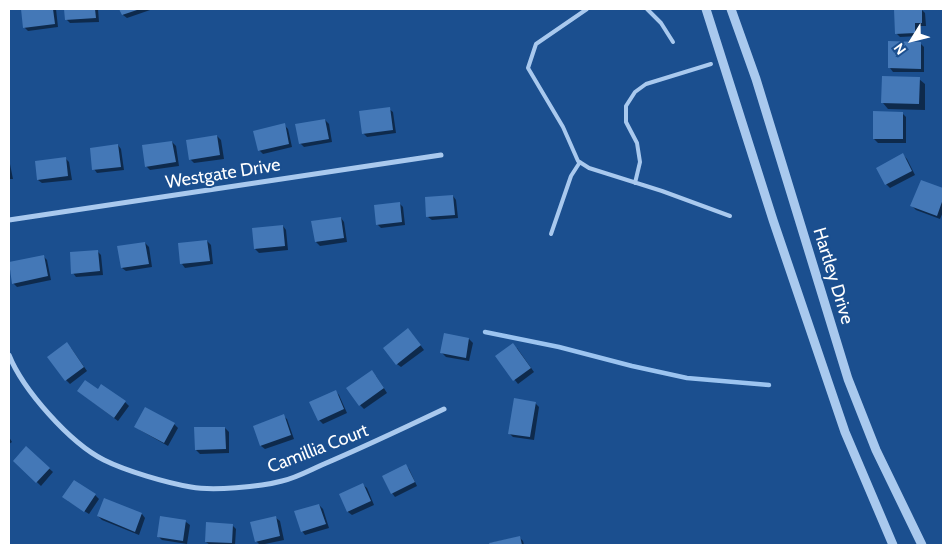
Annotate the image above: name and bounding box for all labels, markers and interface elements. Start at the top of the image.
north arrow [887,15,937,65]
text: N [890,40,910,58]
street label: Westgate Drive [164,154,282,194]
street label: Hartley Drive [808,225,858,327]
street label: Camillia Court [265,420,371,478]

